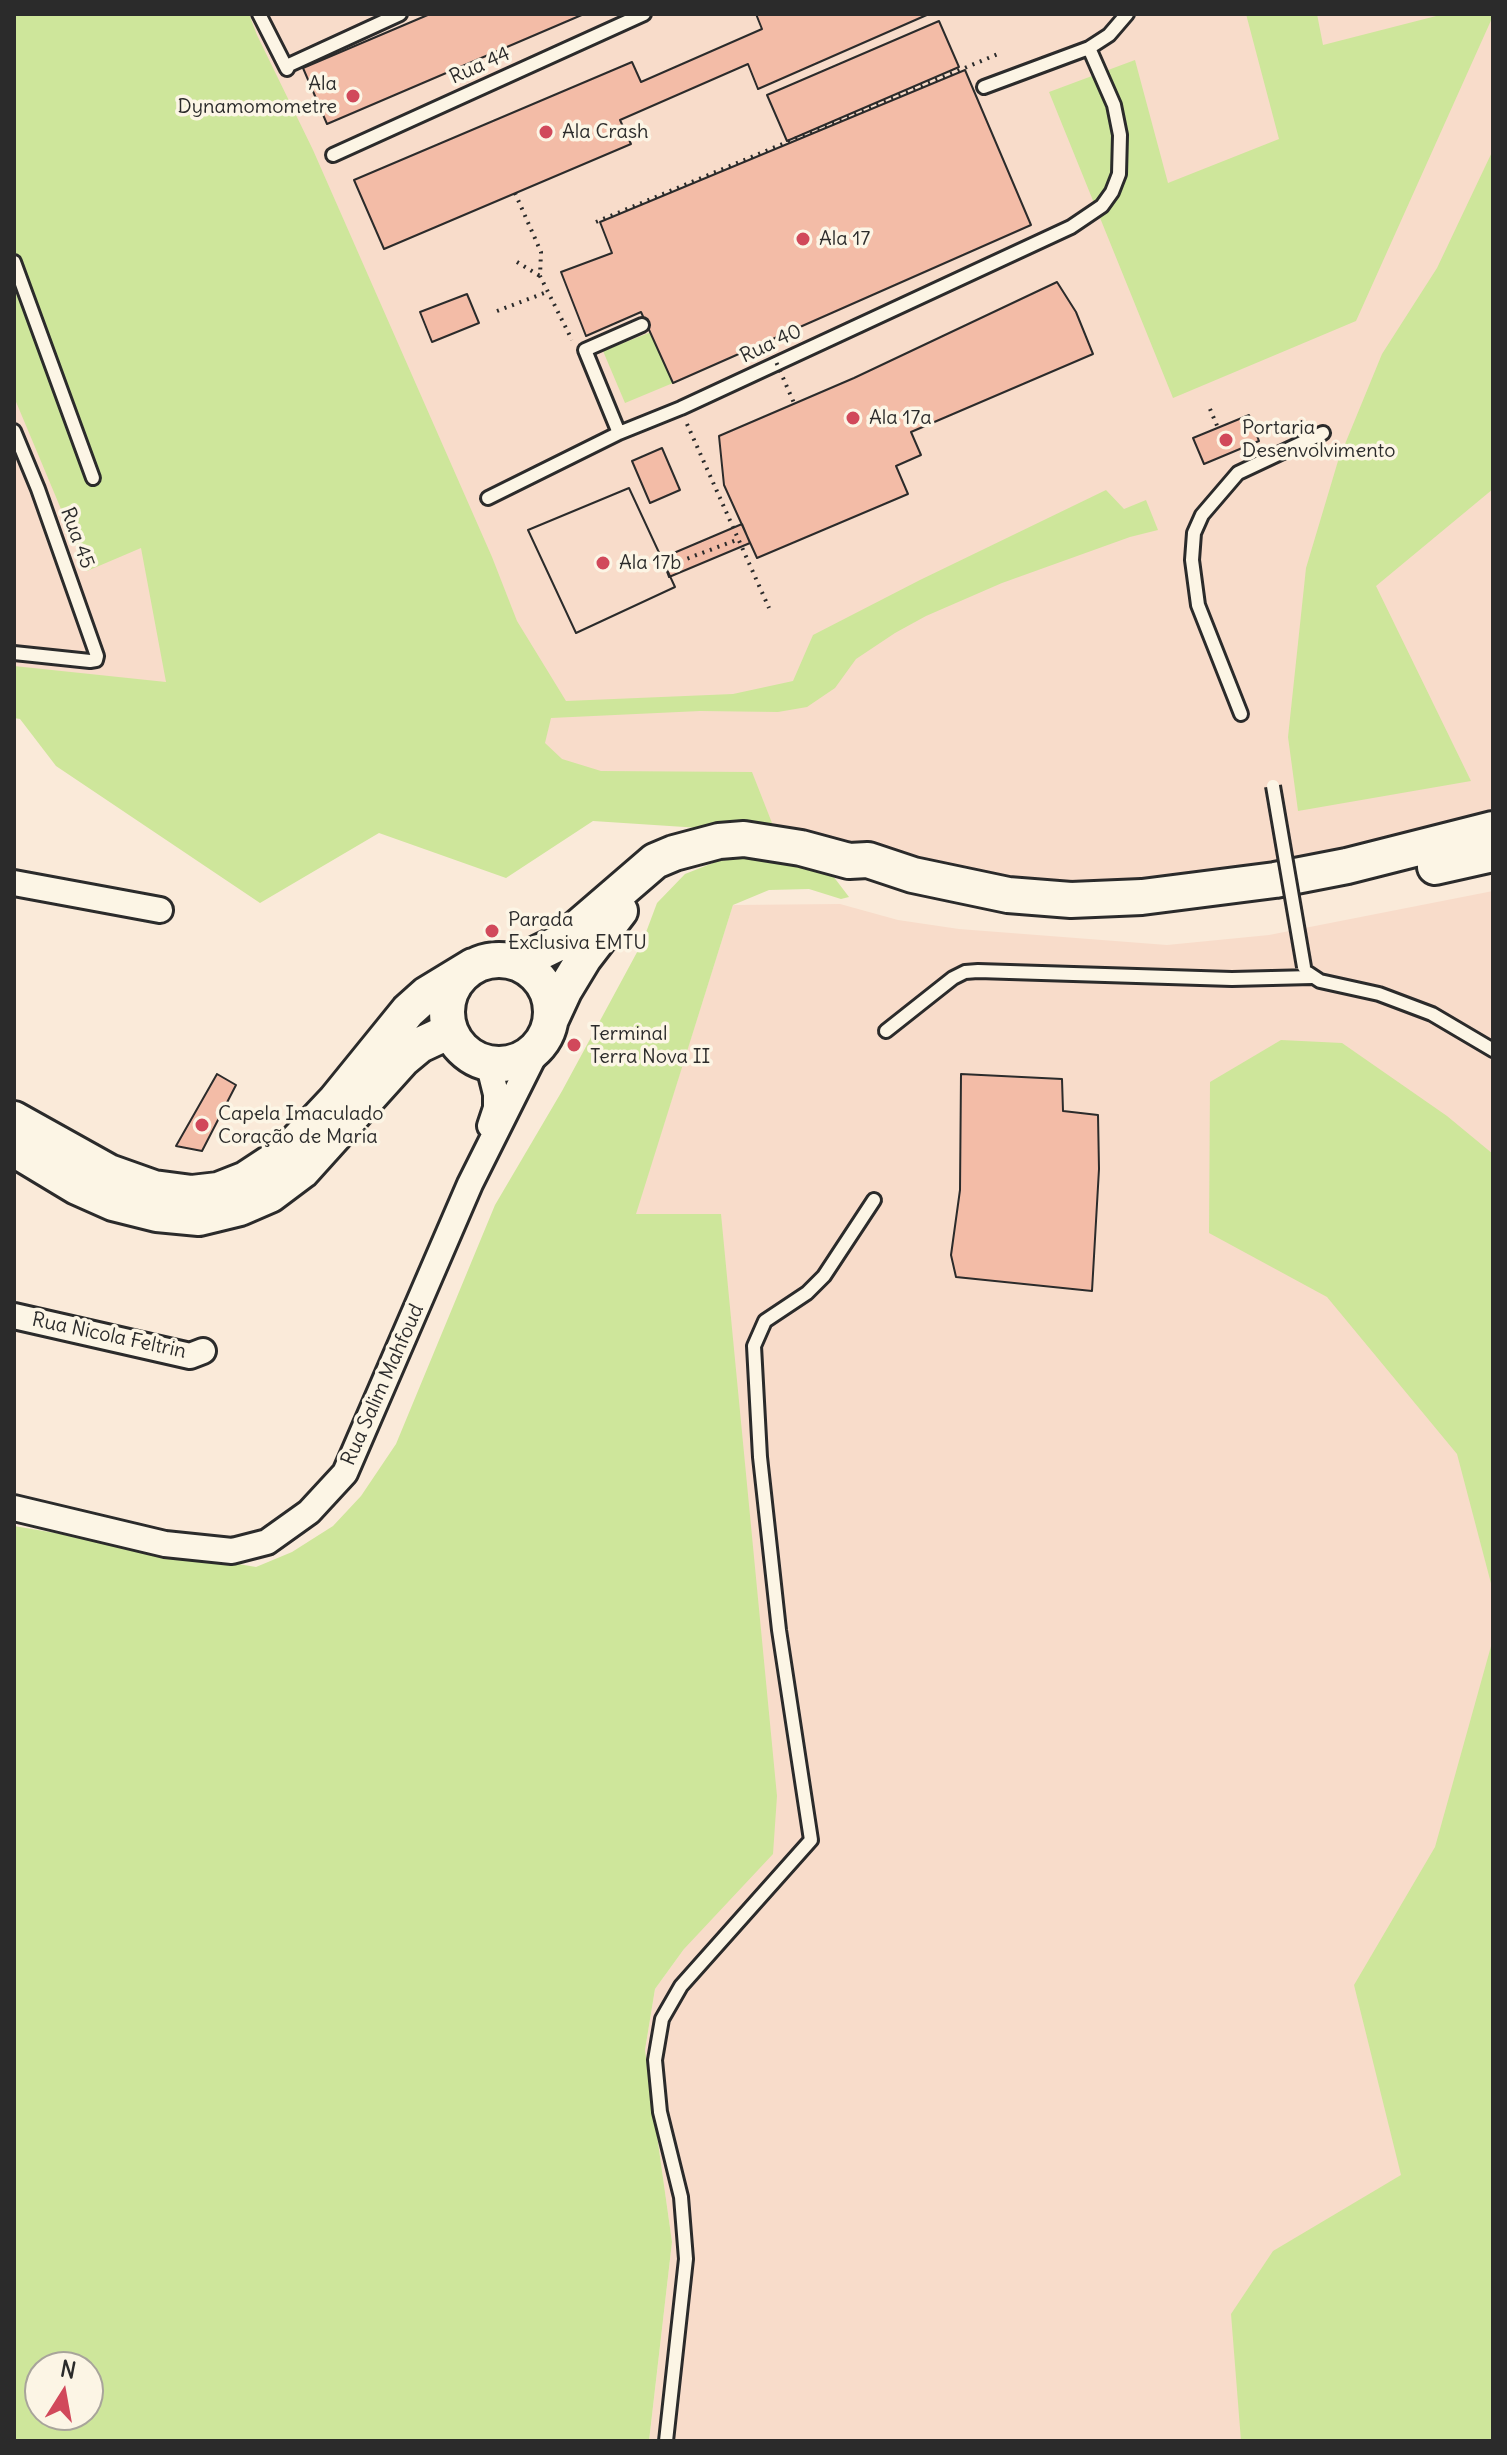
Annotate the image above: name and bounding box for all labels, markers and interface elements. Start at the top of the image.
street label: Rua 44 [446,42,514,90]
place label: Ala Dynamomometre [178,72,337,119]
marker: Ala Dynamomometre [344,87,362,105]
place label: Ala Crash [562,120,649,144]
marker: Ala Crash [537,123,555,141]
place label: Ala 17 [819,227,870,251]
marker: Ala 17 [794,230,812,248]
street label: Rua 40 [736,319,806,369]
place label: Ala 17a [869,406,932,430]
marker: Ala 17a [844,409,862,427]
place label: Portaria Desenvolvimento [1242,416,1396,463]
marker: Portaria Desenvolvimento [1217,431,1235,449]
street label: Rua 45 [55,504,99,572]
place label: Ala 17b [619,551,681,575]
marker: Ala 17b [594,554,612,572]
place label: Parada Exclusiva EMTU [508,908,647,955]
marker: Parada Exclusiva EMTU [483,922,501,940]
place label: Terminal Terra Nova II [590,1022,710,1069]
marker: Terminal Terra Nova II [565,1036,583,1054]
place label: Capela Imaculado Coração de Maria [218,1102,383,1149]
marker: Capela Imaculado Coração de Maria [193,1116,211,1134]
street label: Rua Salim Mahfoud [337,1301,429,1469]
street label: Rua Nicola Feltrin [30,1308,188,1364]
north arrow [24,2351,104,2431]
text: N [58,2354,78,2385]

